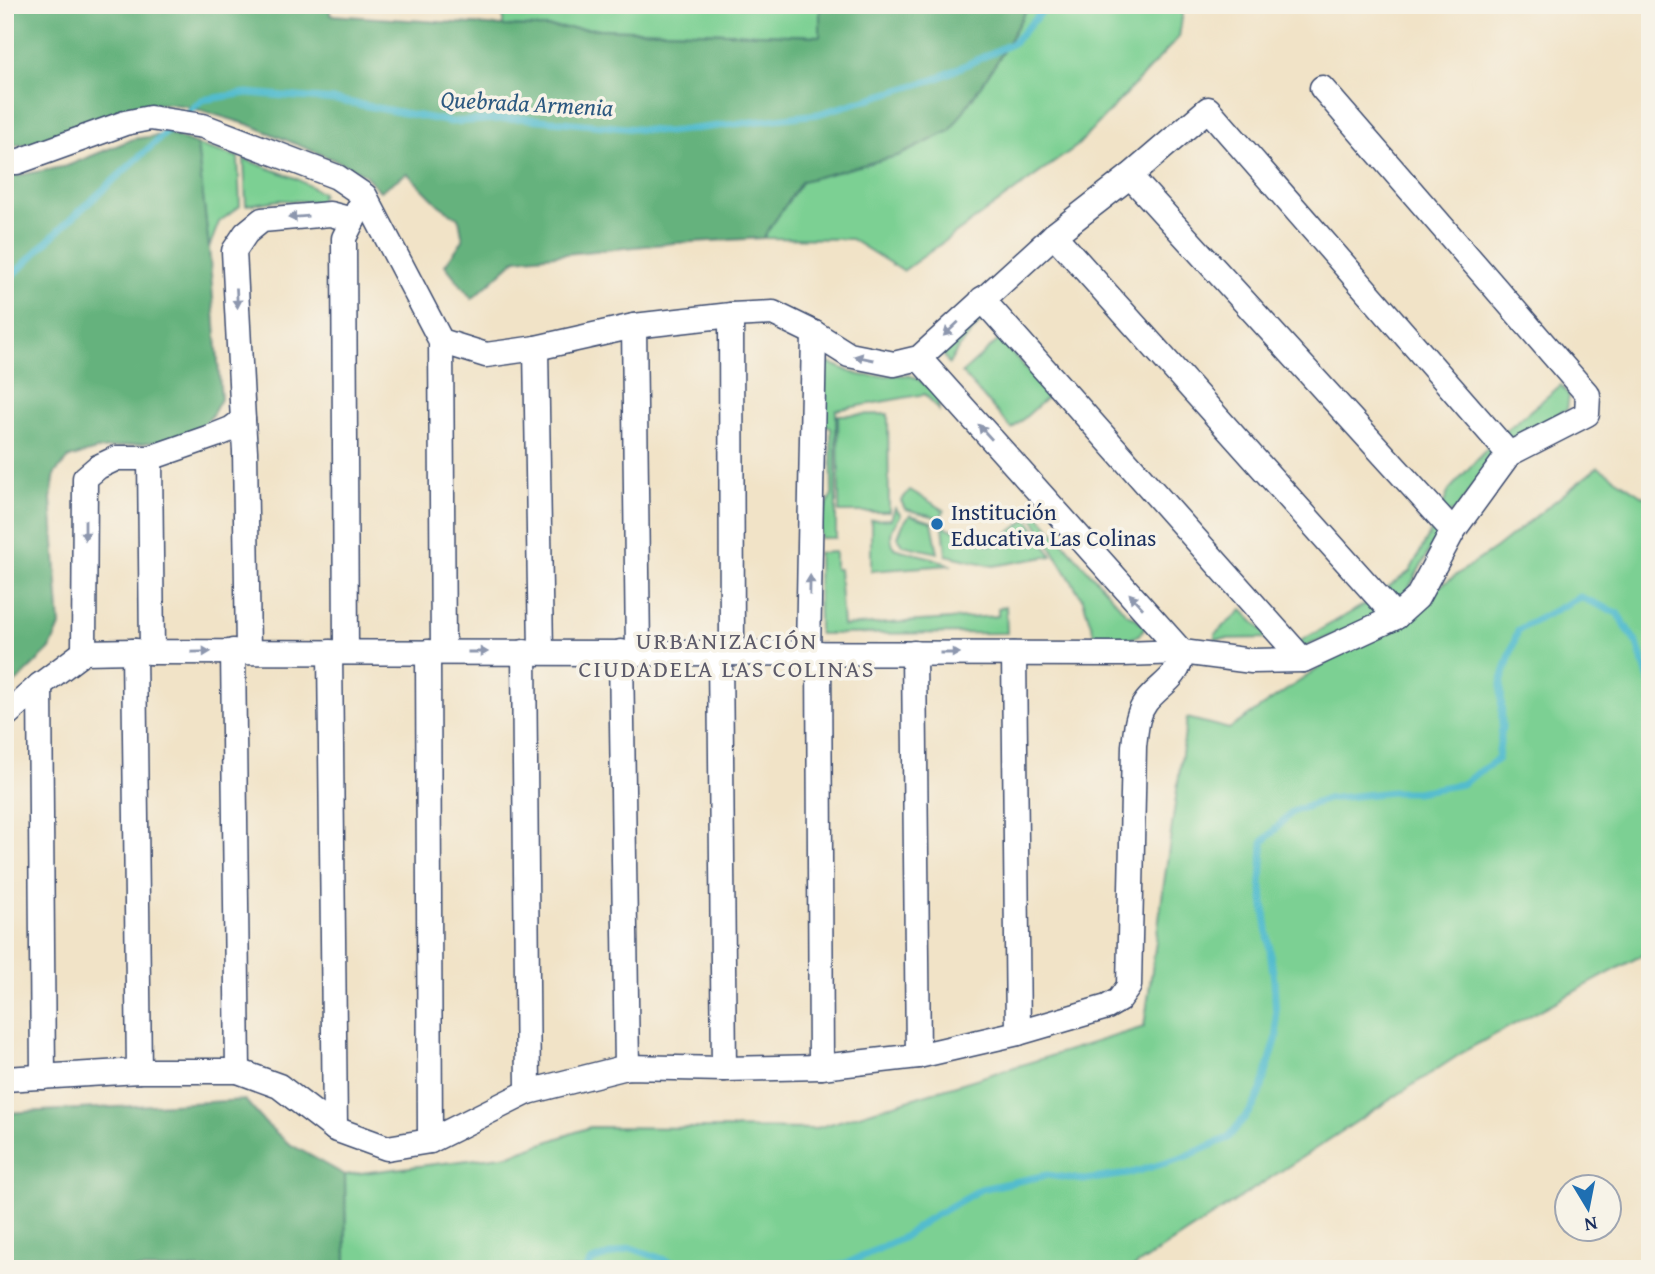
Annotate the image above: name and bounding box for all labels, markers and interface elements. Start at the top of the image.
water label: Quebrada Armenia [440,81,614,125]
one-way arrow [286,212,308,223]
one-way arrow [231,287,242,309]
one-way arrow [943,320,960,336]
one-way arrow [853,352,875,363]
one-way arrow [977,423,993,441]
place label: Institución Educativa Las Colinas [951,495,1156,554]
marker: Institución Educativa Las Colinas [929,516,945,532]
one-way arrow [79,519,91,541]
one-way arrow [804,573,815,595]
one-way arrow [1129,593,1145,610]
district label: URBANIZACIÓN CIUDADELA LAS COLINAS [579,623,875,686]
one-way arrow [190,646,212,658]
one-way arrow [467,646,489,658]
one-way arrow [939,647,961,659]
north arrow [1554,1172,1624,1242]
text: N [1582,1210,1600,1240]

